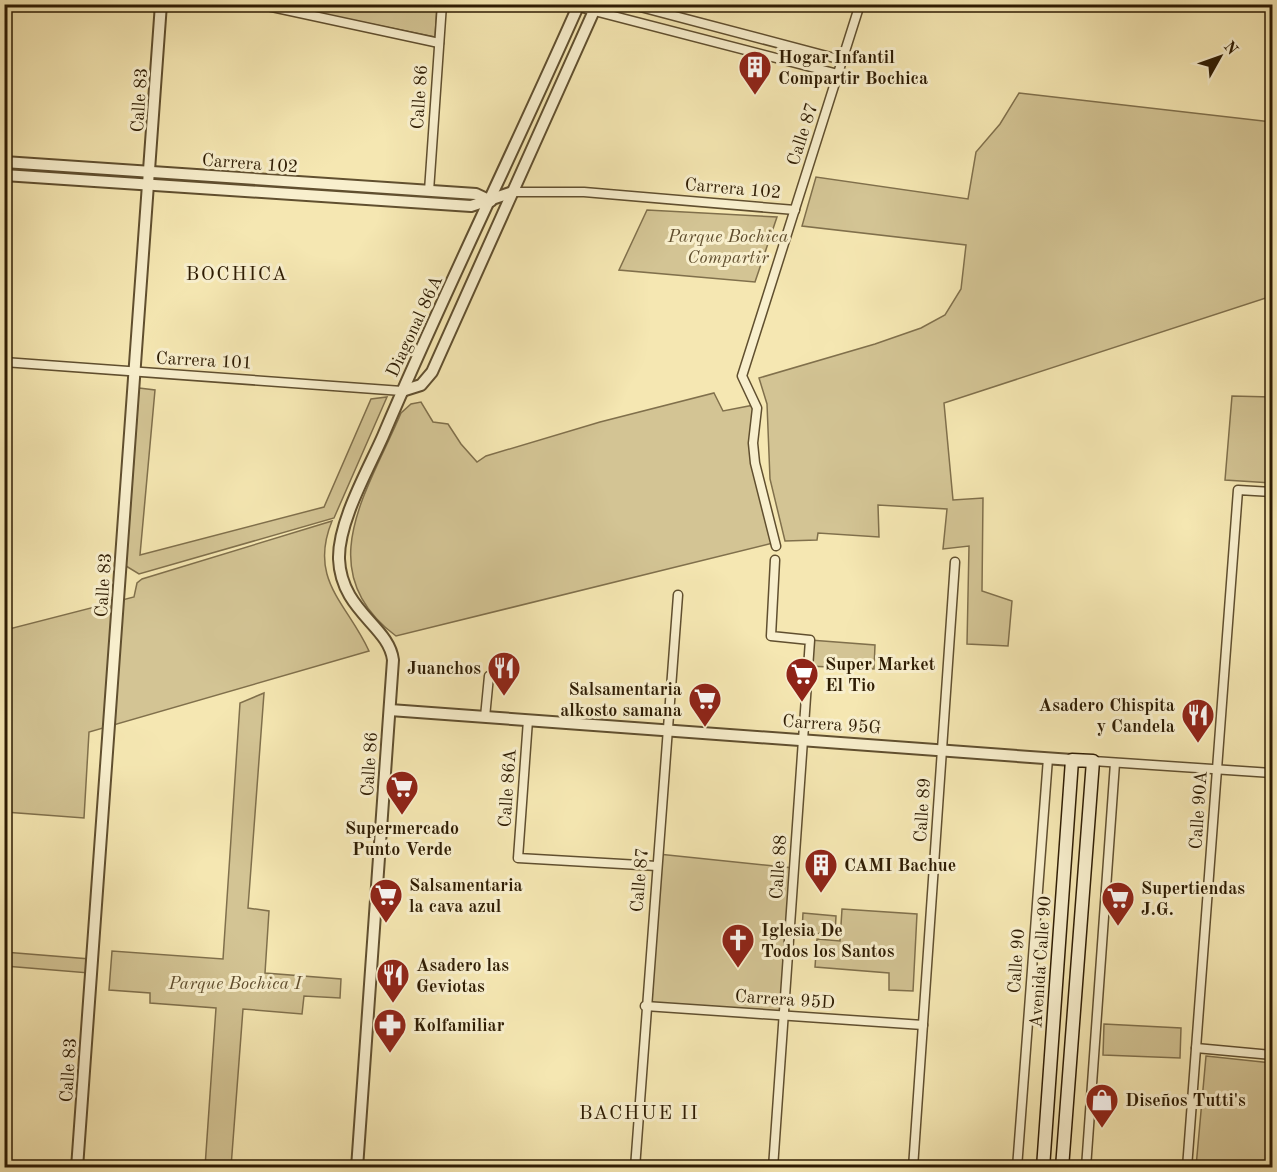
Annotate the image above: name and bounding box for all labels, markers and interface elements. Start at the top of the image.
north arrow [1190,27,1250,87]
text: N [1220,39,1241,59]
building icon: Hogar Infantil Compartir Bochica [737,49,773,96]
place label: Hogar Infantil Compartir Bochica [778,49,928,88]
street label: Calle 86 [409,64,431,130]
street label: Calle 83 [129,67,151,133]
street label: Calle 87 [784,101,822,168]
street label: Carrera 102 [201,152,299,176]
street label: Carrera 102 [684,176,782,202]
park label: Parque Bochica Compartir [667,228,789,267]
district label: BOCHICA [186,265,288,285]
street label: Diagonal 86A [384,273,446,380]
street label: Carrera 101 [155,349,253,373]
street label: Calle 83 [93,552,115,618]
restaurant icon: Juanchos [486,650,522,697]
supermarket icon: Super Market El Tio [784,656,820,703]
place label: Super Market El Tio [825,656,936,695]
place label: Juanchos [407,660,481,678]
place label: Salsamentaria alkosto samana [560,681,682,720]
supermarket icon: Salsamentaria alkosto samana [687,681,723,728]
place label: Asadero Chispita y Candela [1039,697,1175,736]
restaurant icon: Asadero Chispita y Candela [1180,697,1216,744]
street label: Carrera 95G [782,713,882,737]
street label: Calle 86 [359,731,381,797]
street label: Calle 86A [496,748,520,828]
supermarket icon: Supermercado Punto Verde [384,769,420,816]
street label: Calle 90A [1187,770,1211,850]
street label: Calle 89 [912,777,934,843]
place label: Supermercado Punto Verde [345,820,459,859]
street label: Calle 88 [768,834,790,900]
street label: Calle 87 [628,847,652,913]
building icon: CAMI Bachue [803,847,839,894]
place label: CAMI Bachue [844,857,956,875]
supermarket icon: Salsamentaria la cava azul [368,877,404,924]
place label: Salsamentaria la cava azul [409,877,523,916]
supermarket icon: Supertiendas J.G. [1100,880,1136,927]
place label: Supertiendas J.G. [1141,880,1245,919]
street label: Avenida Calle 90 [1027,895,1055,1029]
church icon: Iglesia De Todos los Santos [720,922,756,969]
place label: Iglesia De Todos los Santos [761,922,895,961]
street label: Calle 90 [1006,928,1028,994]
restaurant icon: Asadero las Geviotas [375,957,411,1004]
place label: Asadero las Geviotas [416,957,509,996]
park label: Parque Bochica I [168,975,303,993]
street label: Carrera 95D [734,988,836,1012]
pharmacy icon: Kolfamiliar [372,1007,408,1054]
place label: Kolfamiliar [413,1017,505,1035]
street label: Calle 83 [58,1037,80,1103]
shop icon: Diseños Tutti's [1084,1082,1120,1129]
place label: Diseños Tutti's [1125,1092,1246,1110]
district label: BACHUE II [579,1104,699,1124]

